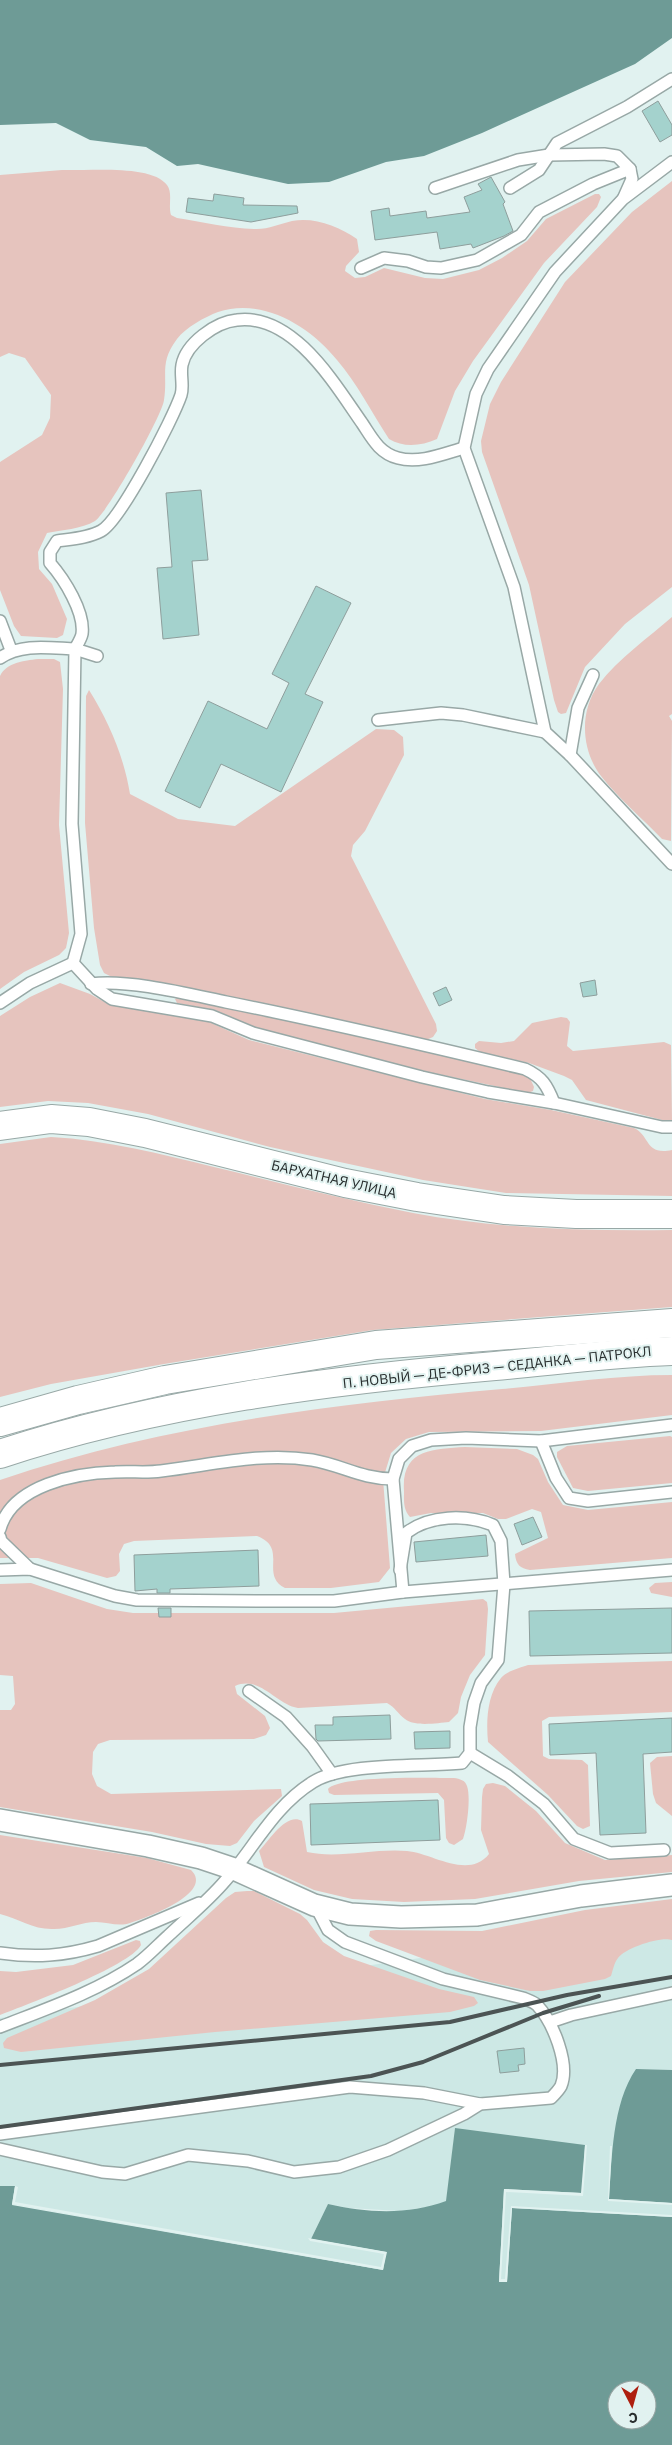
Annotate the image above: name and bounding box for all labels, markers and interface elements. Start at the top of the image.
street label: БАРХАТНАЯ УЛИЦА [270,1156,399,1202]
street label: П. НОВЫЙ — ДЕ-ФРИЗ — СЕДАНКА — ПАТРОКЛ [342,1341,652,1392]
north arrow [607,2380,657,2430]
text: С [628,2409,639,2427]

